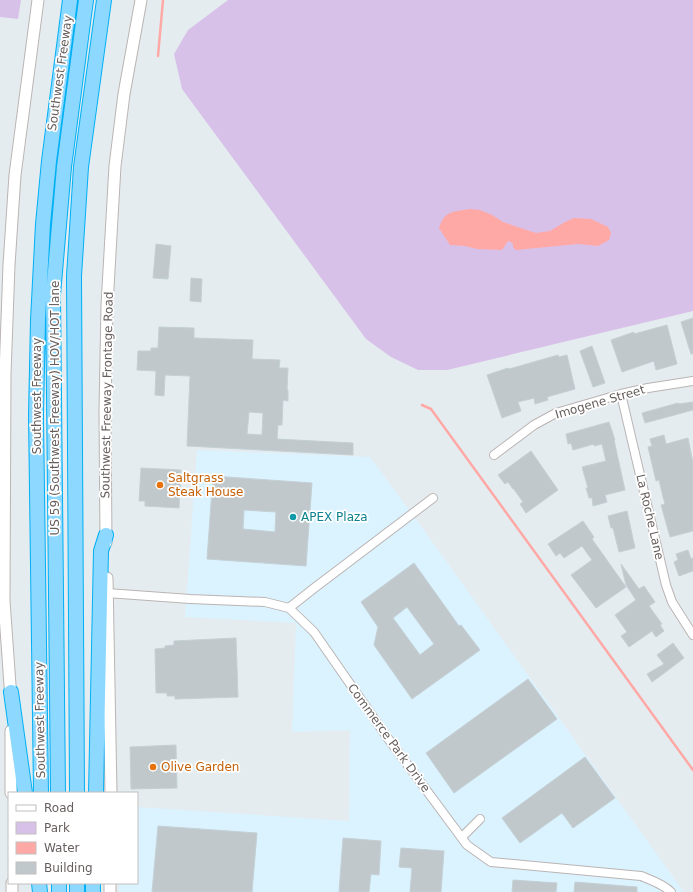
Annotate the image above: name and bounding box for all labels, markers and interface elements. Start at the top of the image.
street label: Southwest Freeway [45,14,75,132]
street label: US 59 (Southwest Freeway) HOV/HOT lane [48,281,62,535]
street label: Southwest Freeway Frontage Road [98,291,116,499]
street label: Southwest Freeway [30,338,44,454]
street label: Imogene Street [553,382,647,422]
place label: Saltgrass Steak House [168,471,243,499]
street label: La Roche Lane [633,473,667,561]
marker: Saltgrass Steak House [155,480,165,490]
place label: APEX Plaza [301,510,368,524]
marker: APEX Plaza [288,512,298,522]
street label: Southwest Freeway [32,662,48,778]
street label: Commerce Park Drive [345,681,433,795]
place label: Olive Garden [161,760,239,774]
marker: Olive Garden [148,762,158,772]
legend [8,792,138,884]
text: Road [44,801,74,815]
text: Park [44,821,70,835]
text: Water [44,841,80,855]
text: Building [44,861,93,875]

